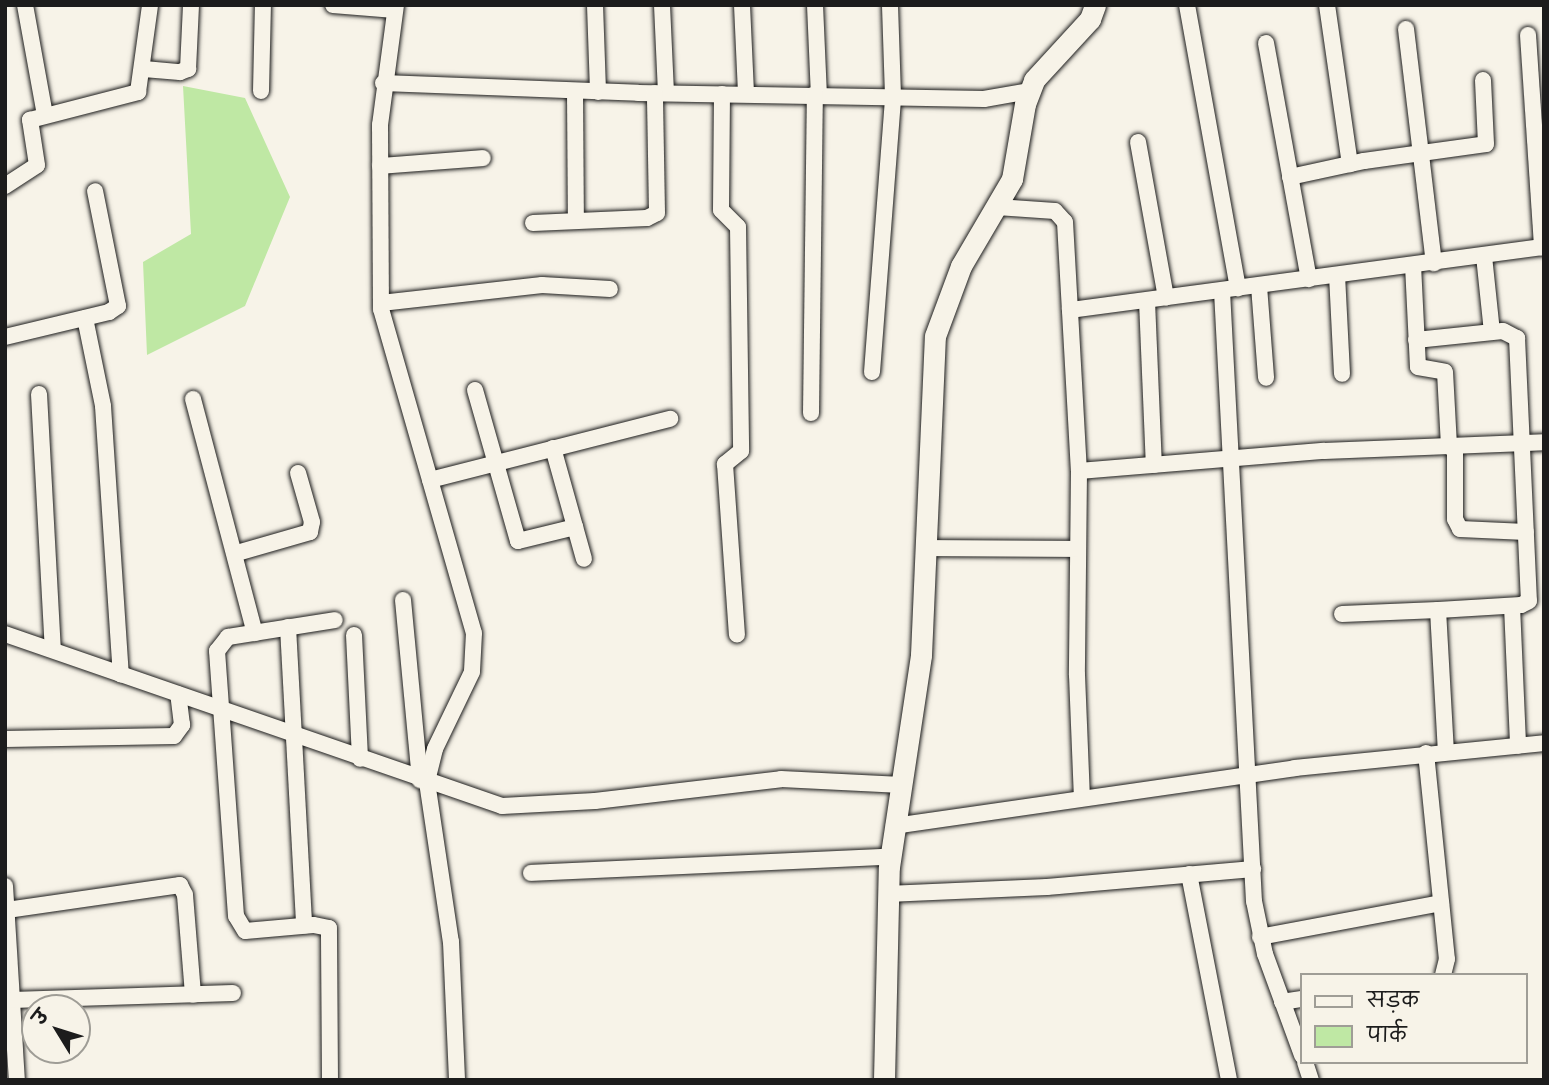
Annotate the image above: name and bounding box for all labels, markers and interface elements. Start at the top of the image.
legend [1300,973,1528,1064]
text: सड़क [1367,981,1419,1019]
north arrow [21,994,91,1064]
text: उ [24,1002,58,1032]
text: पार्क [1367,1016,1407,1054]

